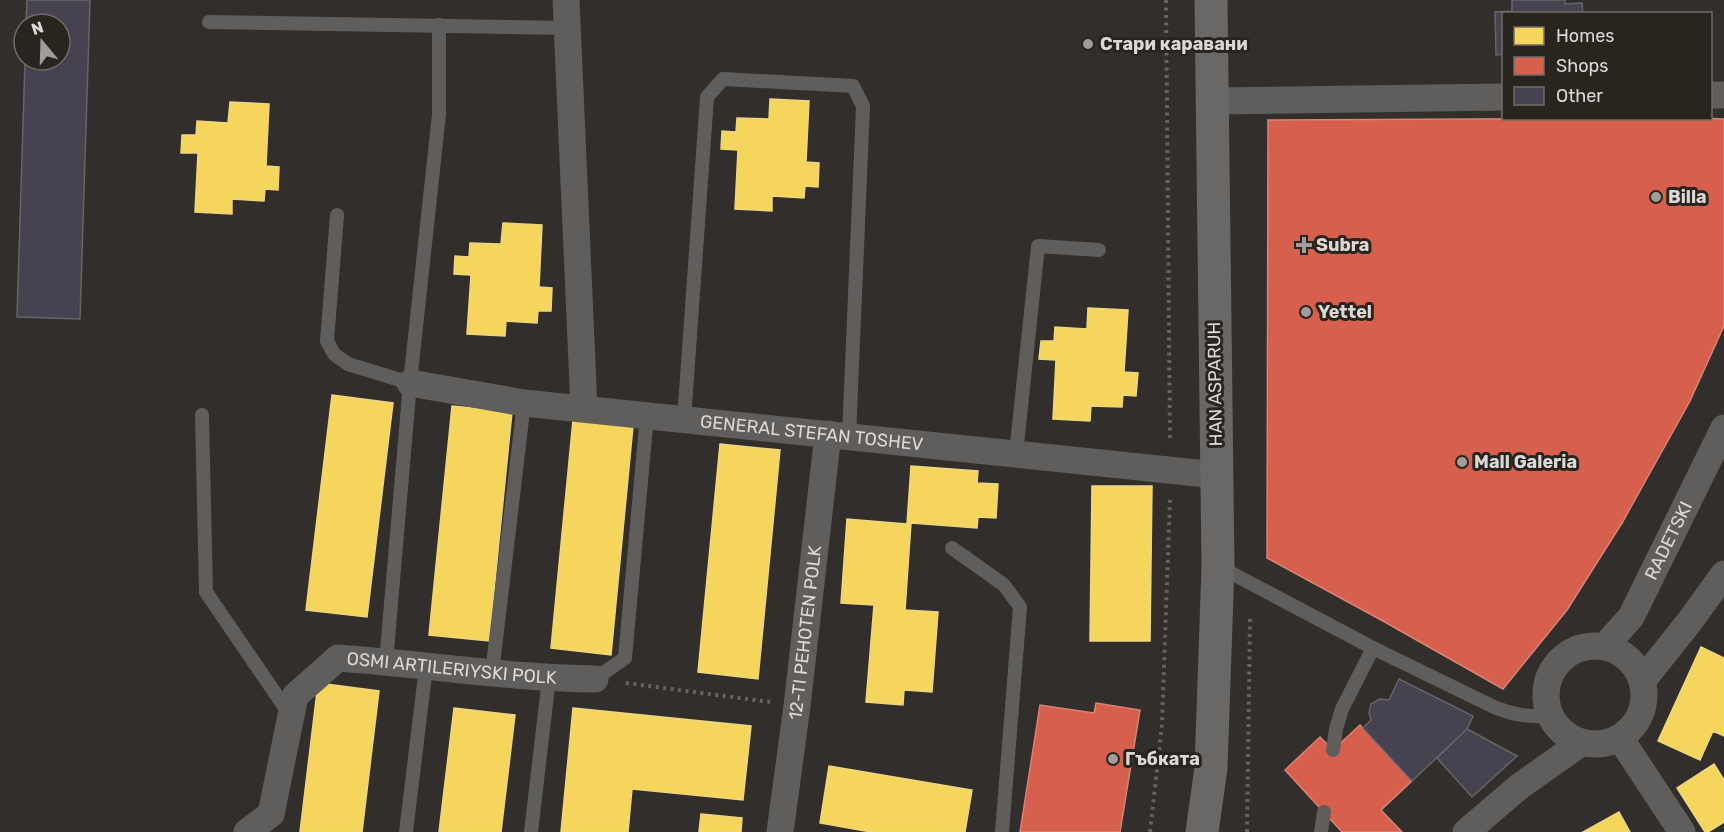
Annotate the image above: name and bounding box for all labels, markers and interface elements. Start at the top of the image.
north arrow [12,12,72,72]
legend [1502,12,1712,120]
text: N [29,17,46,39]
text: Homes [1556,25,1614,47]
place label: Стари каравани [1100,33,1248,55]
marker: Стари каравани [1081,37,1095,51]
text: Shops [1556,55,1608,77]
text: Other [1556,85,1603,107]
place label: Billa [1668,186,1707,208]
marker: Billa [1649,190,1663,204]
place label: Subra [1316,234,1369,256]
marker: Subra [1297,238,1311,252]
place label: Yettel [1318,301,1372,323]
marker: Yettel [1299,305,1313,319]
street label: HAN ASPARUH [1203,322,1227,446]
street label: GENERAL STEFAN TOSHEV [699,410,925,456]
place label: Mall Galeria [1474,451,1577,473]
marker: Mall Galeria [1455,455,1469,469]
street label: RADETSKI [1640,498,1697,583]
street label: 12-TI PEHOTEN POLK [784,544,826,721]
street label: OSMI ARTILERIYSKI POLK [346,648,557,689]
place label: Гъбката [1125,748,1200,770]
marker: Гъбката [1106,752,1120,766]

